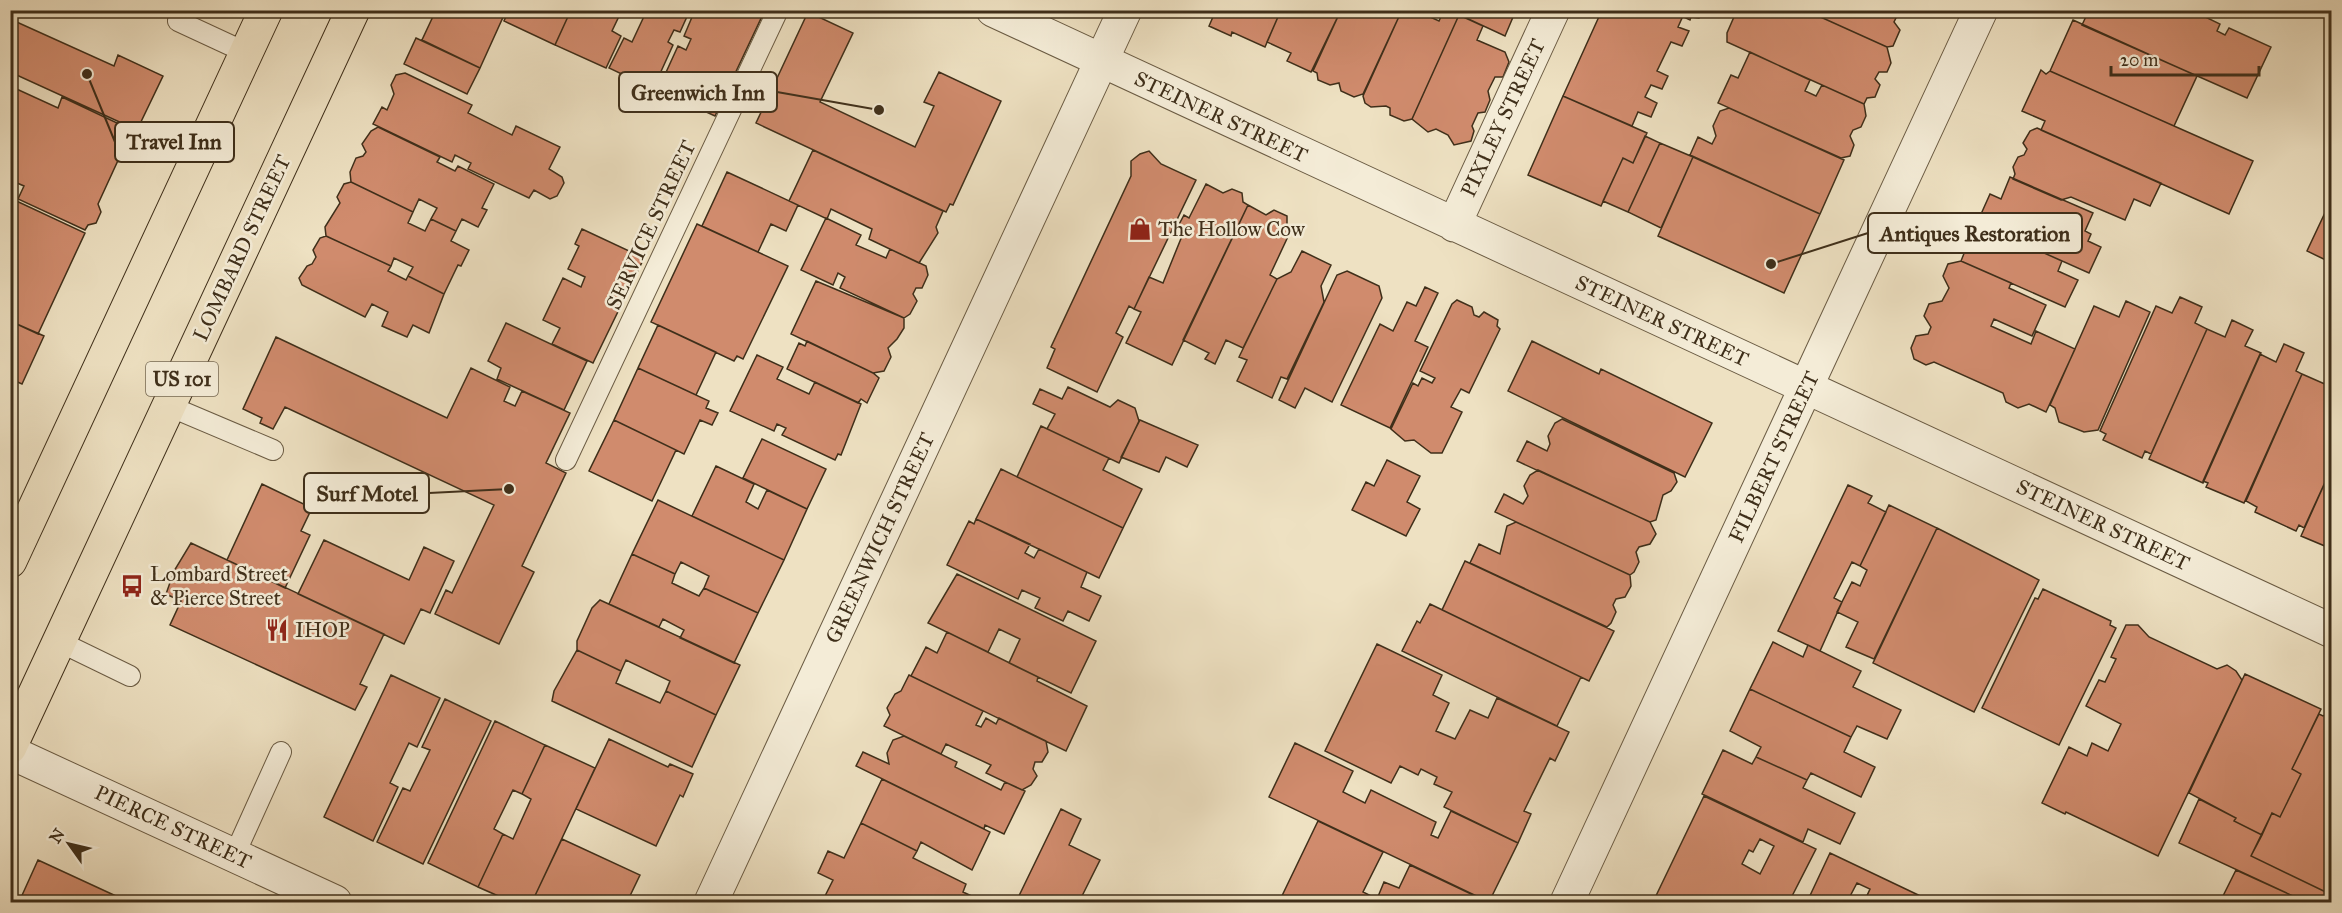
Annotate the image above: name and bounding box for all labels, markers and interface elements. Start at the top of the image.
street label: PIXLEY STREET [1455,35,1551,201]
scale bar [2111,39,2260,77]
text: 20 m [2120,49,2158,71]
street label: STEINER STREET [1130,65,1312,169]
callout: Greenwich Inn [619,72,777,112]
text: Greenwich Inn [631,79,765,106]
callout: Travel Inn [115,122,234,162]
text: Travel Inn [125,128,222,155]
street label: SERVICE STREET [600,136,702,314]
street label: LOMBARD STREET [187,151,297,345]
callout: Antiques Restoration [1868,213,2082,253]
shop icon: The Hollow Cow [1127,216,1153,242]
place label: The Hollow Cow [1158,216,1305,242]
text: Antiques Restoration [1878,220,2070,247]
street label: STEINER STREET [1571,269,1753,373]
road number: US 101 [146,362,218,396]
street label: FILBERT STREET [1723,367,1825,547]
street label: GREENWICH STREET [820,429,940,647]
callout: Surf Motel [304,473,429,513]
street label: STEINER STREET [2012,473,2194,577]
text: Surf Motel [316,480,419,507]
place label: Lombard Street & Pierce Street [150,561,288,611]
bus stop icon: Lombard Street & Pierce Street [119,573,145,599]
restaurant icon: IHOP [264,617,290,643]
place label: IHOP [295,617,350,643]
street label: PIERCE STREET [90,779,256,875]
north arrow [39,814,99,874]
text: N [45,825,69,847]

